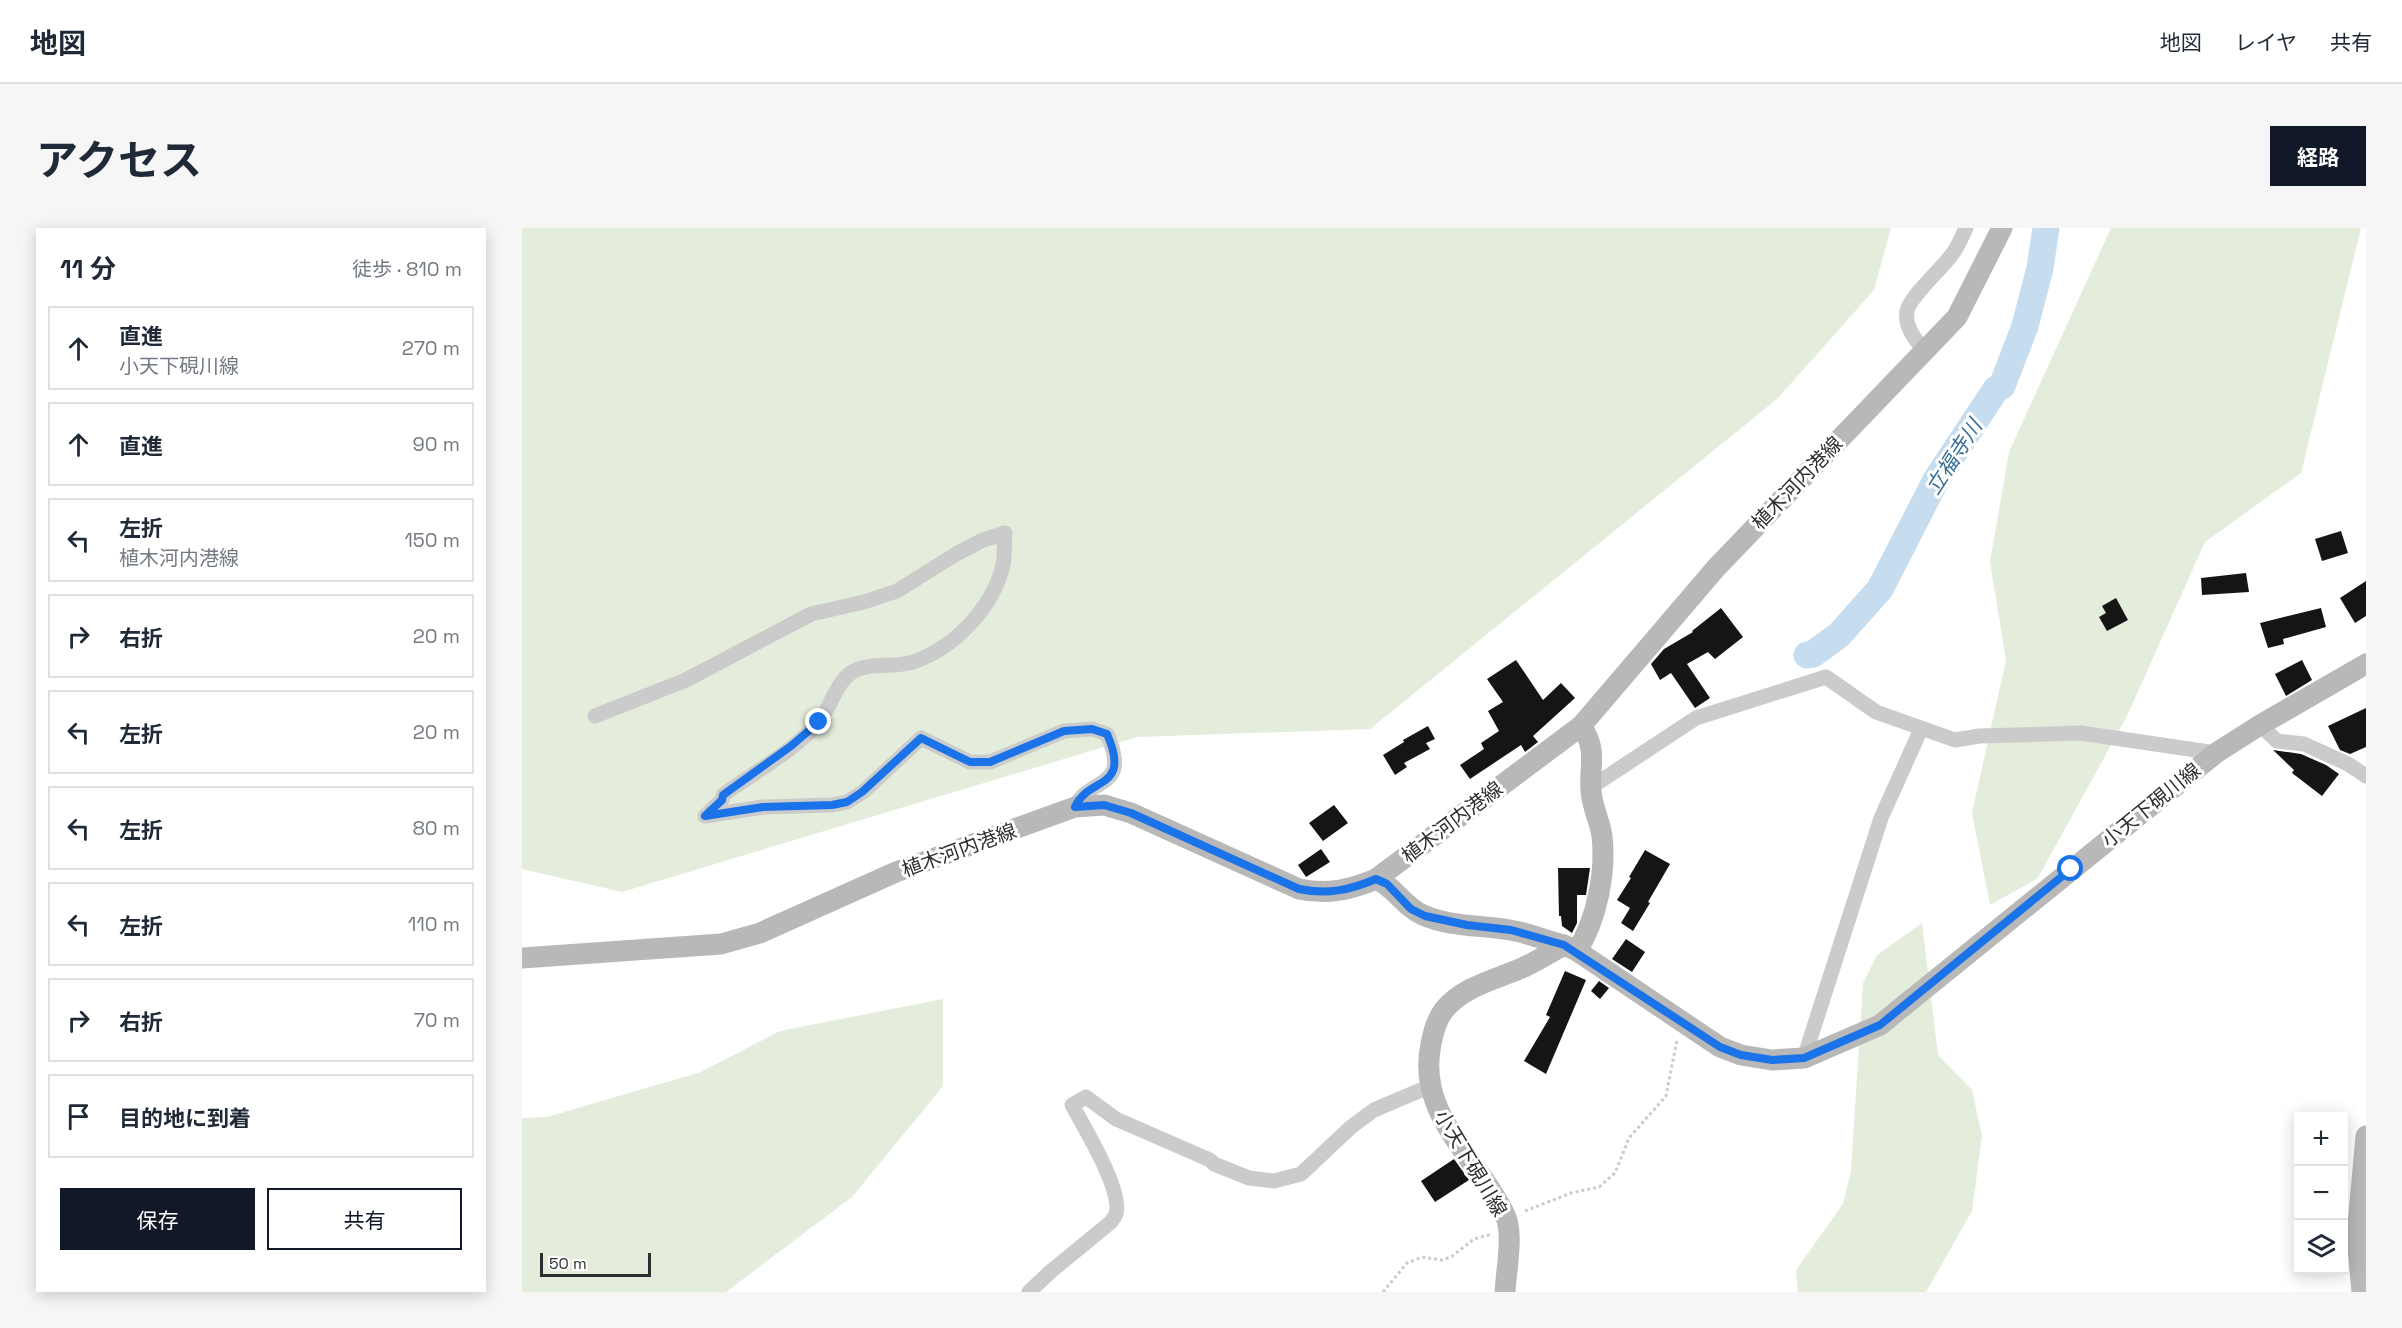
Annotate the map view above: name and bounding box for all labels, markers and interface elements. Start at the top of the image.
text: 地図 [30,25,86,61]
text: 地図 [2160,29,2202,56]
text: レイヤ [2235,29,2297,56]
text: 共有 [2330,29,2372,56]
button: 経路 [2270,126,2366,186]
text: アクセス [36,134,202,187]
text: 11 分 [60,252,116,286]
text: 徒歩 · 810 m [352,256,462,282]
text: 直進 [119,322,163,350]
icon: ahead [62,332,95,365]
text: 270 m [402,335,460,361]
text: 小天下硯川線 [119,353,239,379]
water label: 立福寺川 [1919,412,1989,499]
icon: ahead [62,428,95,461]
text: 90 m [413,431,460,457]
street label: 植木河内港線 [1746,431,1848,535]
text: 直進 [119,432,163,460]
text: 左折 [119,514,163,542]
icon: left [62,524,95,557]
text: 150 m [405,527,460,553]
text: 植木河内港線 [119,545,239,571]
icon: right [62,620,95,653]
text: 20 m [413,623,460,649]
text: 右折 [119,624,163,652]
route end [805,708,831,734]
icon: left [62,716,95,749]
text: 20 m [413,719,460,745]
text: 左折 [119,720,163,748]
street label: 小天下硯川線 [2096,757,2206,853]
street label: 植木河内港線 [1396,776,1508,868]
icon: left [62,812,95,845]
text: 80 m [412,815,460,841]
text: 左折 [119,816,163,844]
street label: 植木河内港線 [898,817,1020,883]
route start [2057,855,2083,881]
icon: left [62,908,95,941]
text: 110 m [408,911,460,937]
text: 左折 [119,912,163,940]
icon: right [62,1004,95,1037]
text: 70 m [414,1007,460,1033]
text: 右折 [119,1008,163,1036]
icon: arrive [62,1100,95,1133]
text: 目的地に到着 [119,1104,251,1132]
street label: 小天下硯川線 [1429,1105,1513,1221]
map controls [2294,1112,2348,1274]
button: + [2294,1112,2348,1166]
button: − [2294,1166,2348,1220]
button: 保存 [60,1188,255,1250]
button: 共有 [267,1188,462,1250]
button: layers [2294,1220,2348,1274]
scale bar [540,1250,651,1278]
text: 50 m [549,1253,587,1274]

